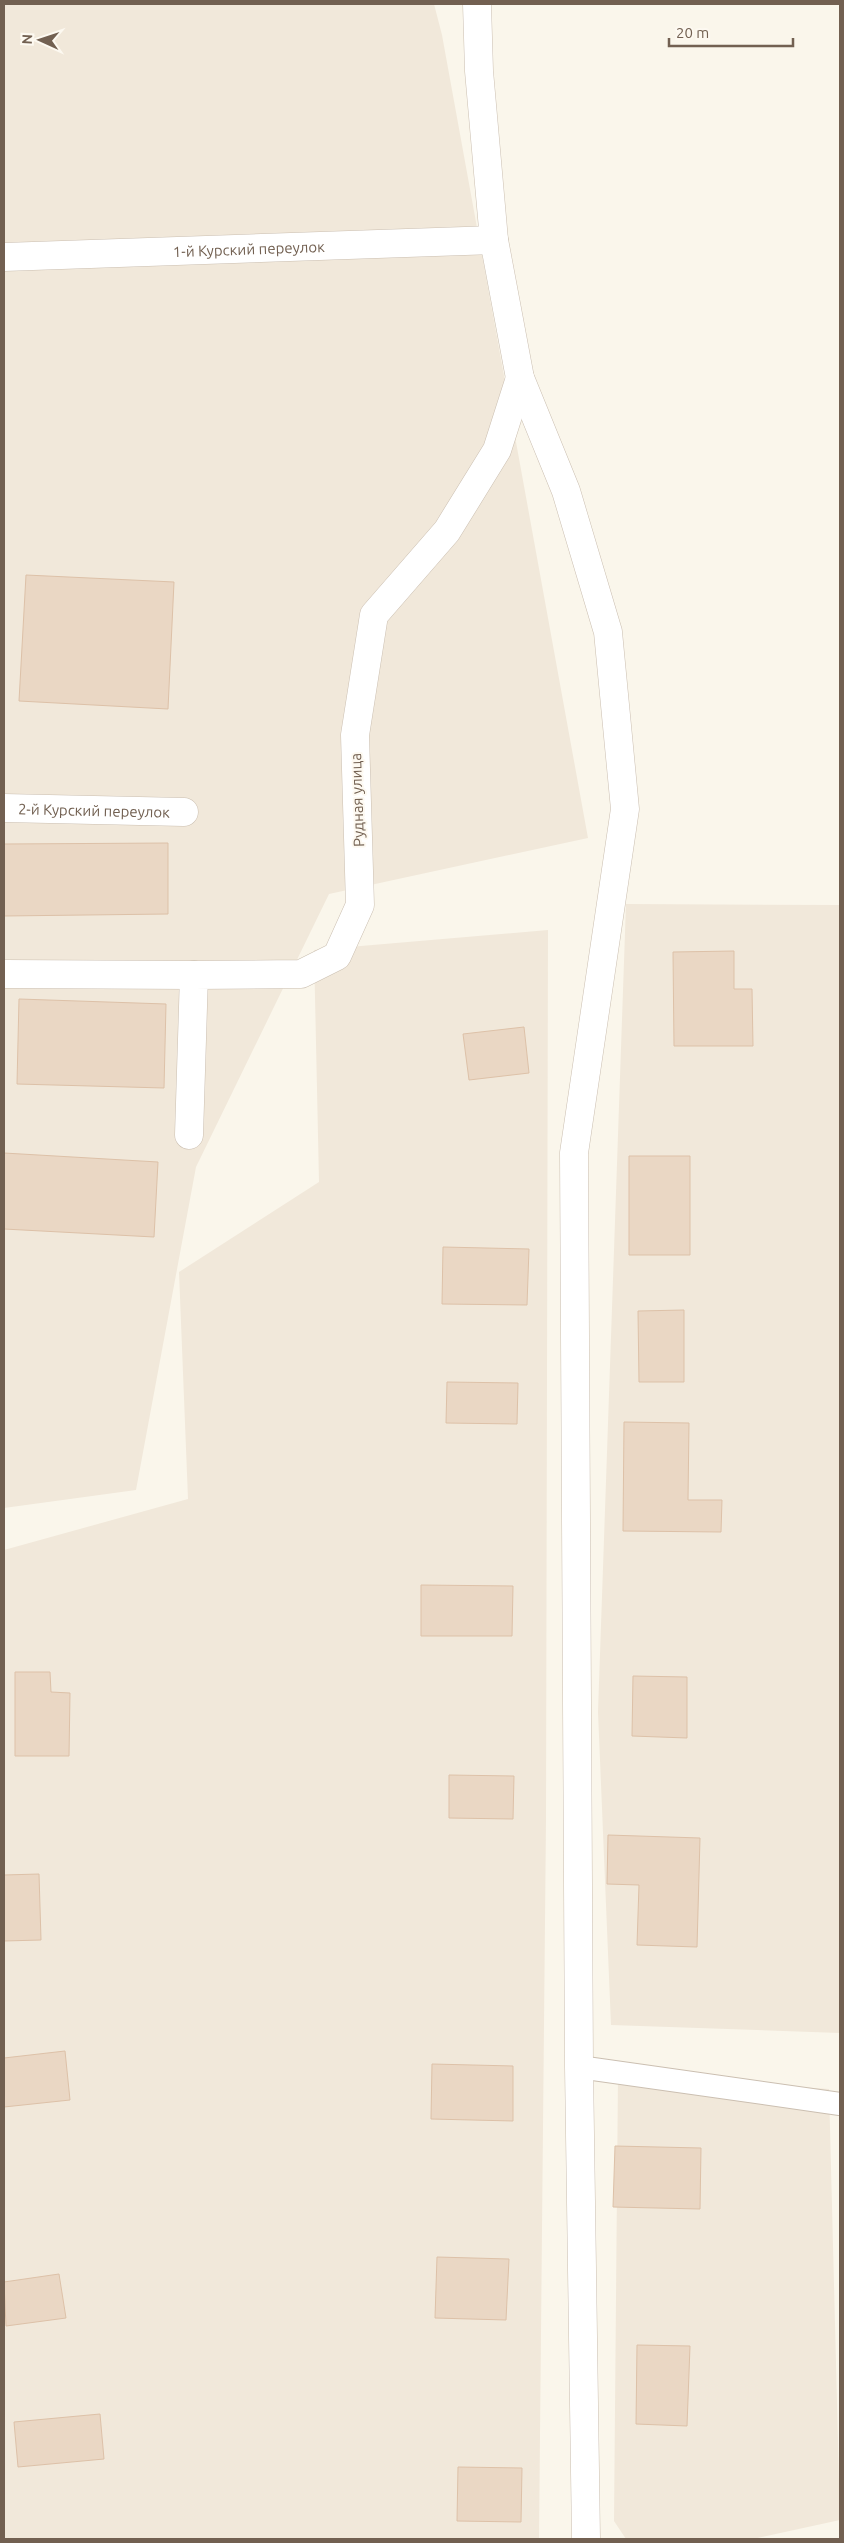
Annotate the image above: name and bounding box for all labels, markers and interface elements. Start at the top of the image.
north arrow [15,15,65,65]
scale bar [669,15,793,47]
text: 20 m [676,24,709,41]
text: N [19,34,35,45]
street label: 1-й Курский переулок [173,237,325,260]
street label: Рудная улица [347,753,367,847]
street label: 2-й Курский переулок [18,800,170,820]

